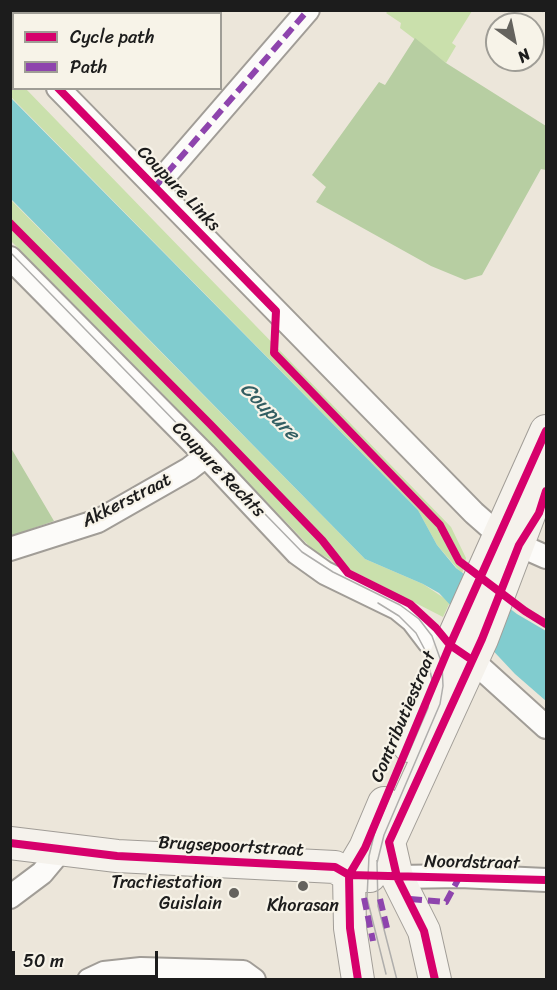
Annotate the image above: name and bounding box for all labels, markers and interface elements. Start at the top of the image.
legend [12,12,222,90]
north arrow [485,12,545,72]
text: Cycle path [70,21,154,53]
text: N [511,41,537,71]
text: Path [70,51,107,83]
street label: Coupure Links [132,142,224,236]
water label: Coupure [235,378,303,446]
street label: Coupure Rechts [167,418,269,522]
street label: Akkerstraat [79,469,175,533]
street label: Contributiestraat [367,648,441,786]
street label: Brugsepoortstraat [158,832,304,862]
street label: Noordstraat [424,851,520,875]
place label: Tractiestation Guislain [111,872,222,914]
marker: Khorasan [296,879,310,893]
marker: Tractiestation Guislain [227,886,241,900]
place label: Khorasan [267,895,339,917]
scale bar [15,939,160,977]
text: 50 m [23,945,64,977]

